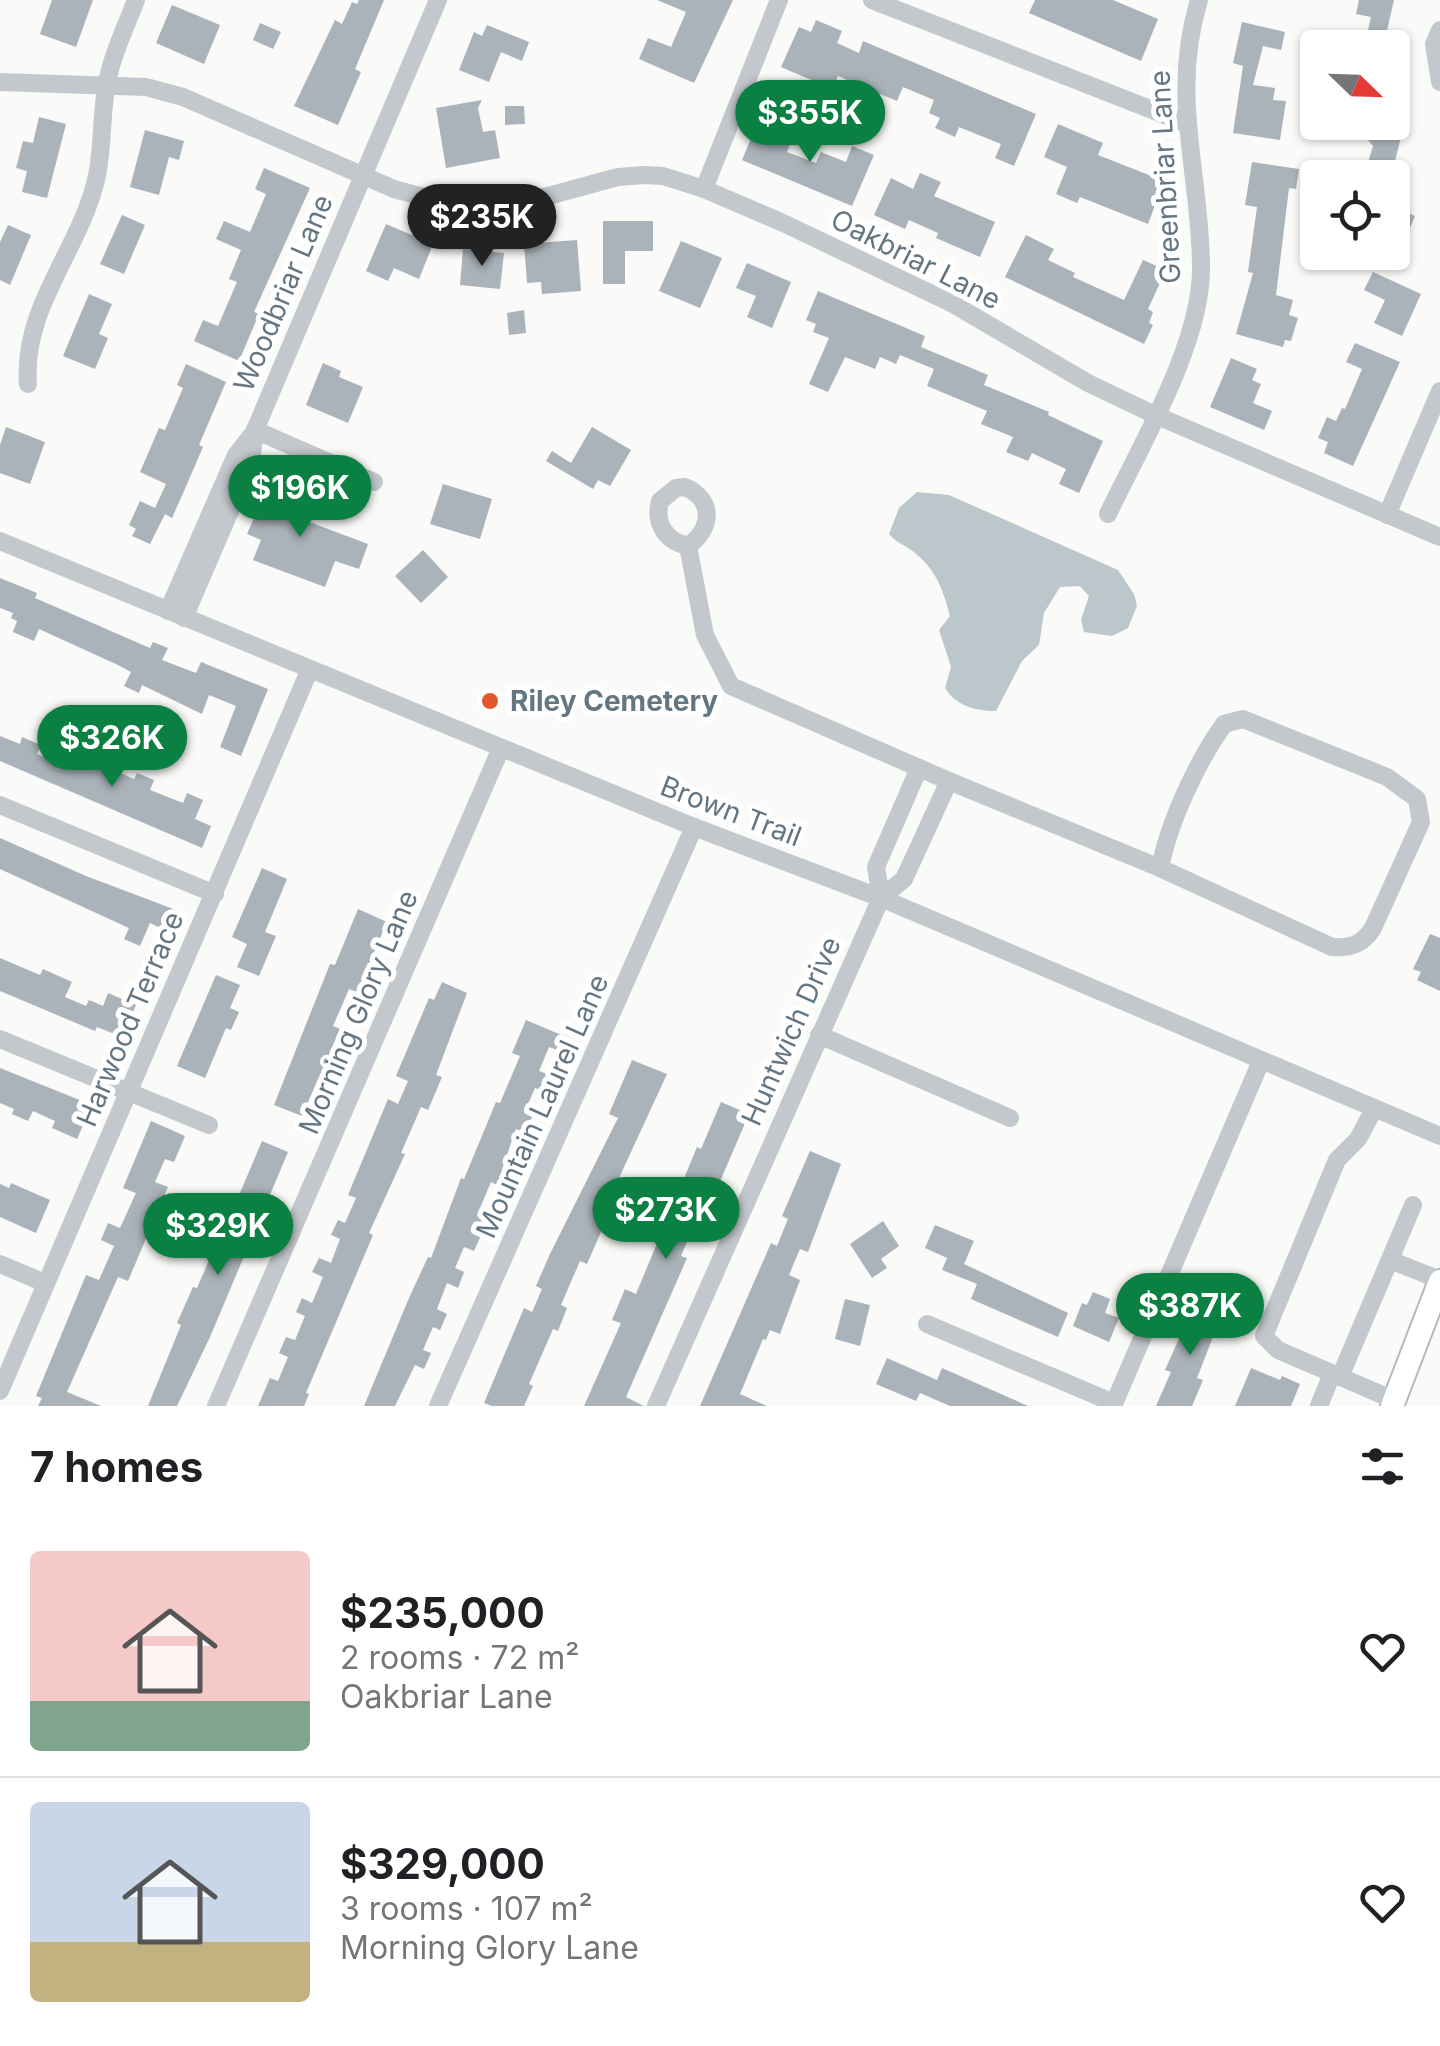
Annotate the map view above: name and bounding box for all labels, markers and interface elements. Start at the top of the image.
north arrow [1300,30,1410,140]
map controls [1300,30,1410,270]
street label: Greenbriar Lane [1142,69,1188,285]
pin: $355K [740,80,880,165]
text: $355K [757,93,863,132]
button: locate [1300,160,1410,270]
pin: $235K [412,184,552,269]
street label: Woodbriar Lane [226,190,340,396]
text: $235K [429,197,535,236]
street label: Oakbriar Lane [825,202,1007,316]
pin: $196K [230,455,370,540]
text: $196K [250,468,350,507]
place label: Riley Cemetery [510,684,718,718]
marker: Riley Cemetery [479,690,501,712]
pin: $326K [42,705,182,790]
text: $326K [59,718,165,757]
street label: Brown Trail [656,769,806,853]
street label: Morning Glory Lane [291,885,425,1139]
street label: Harwood Terrace [69,906,191,1132]
street label: Huntwich Drive [734,931,848,1131]
street label: Mountain Laurel Lane [469,969,615,1243]
pin: $273K [596,1177,736,1262]
text: $273K [615,1190,717,1229]
pin: $329K [148,1193,288,1278]
text: $329K [165,1206,271,1245]
pin: $387K [1120,1273,1260,1358]
text: $387K [1138,1286,1242,1325]
icon: filters [1355,1439,1410,1494]
text: 7 homes [30,1441,203,1492]
text: $235,000 [340,1587,545,1638]
icon: home [110,1591,230,1711]
icon: heart [1355,1624,1410,1679]
text: 2 rooms · 72 m² [340,1638,579,1677]
text: Oakbriar Lane [340,1677,553,1716]
text: $329,000 [340,1838,545,1889]
icon: home [110,1842,230,1962]
icon: heart [1355,1875,1410,1930]
text: 3 rooms · 107 m² [340,1889,593,1928]
text: Morning Glory Lane [340,1928,639,1967]

